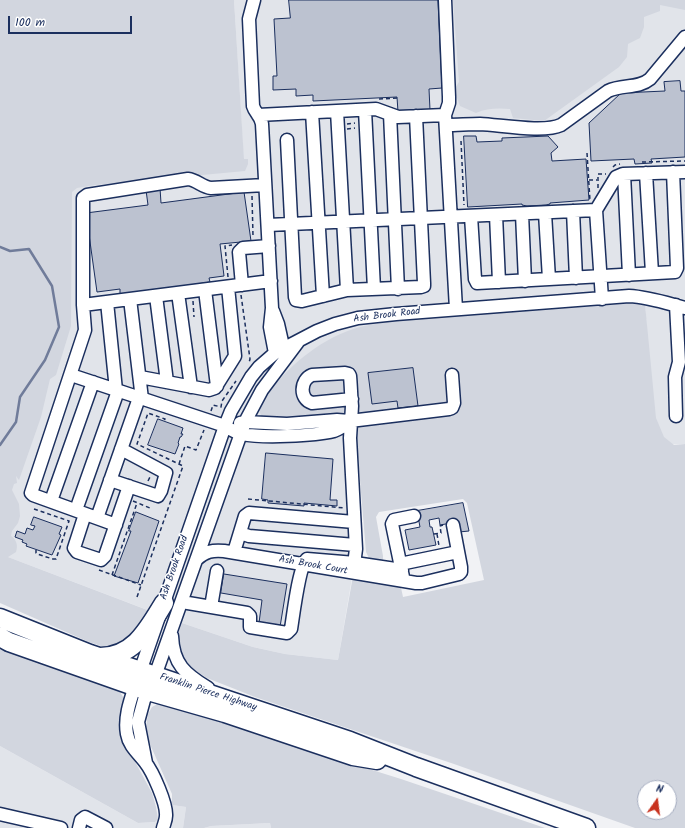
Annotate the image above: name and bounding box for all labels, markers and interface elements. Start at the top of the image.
scale bar [10,8,134,34]
text: 100 m [15,13,45,32]
street label: Ash Brook Road [353,306,421,326]
street label: Ash Brook Road [158,534,192,602]
street label: Ash Brook Court [278,554,348,578]
street label: Franklin Pierce Highway [158,672,258,714]
north arrow [637,780,677,820]
text: N [654,780,665,799]

